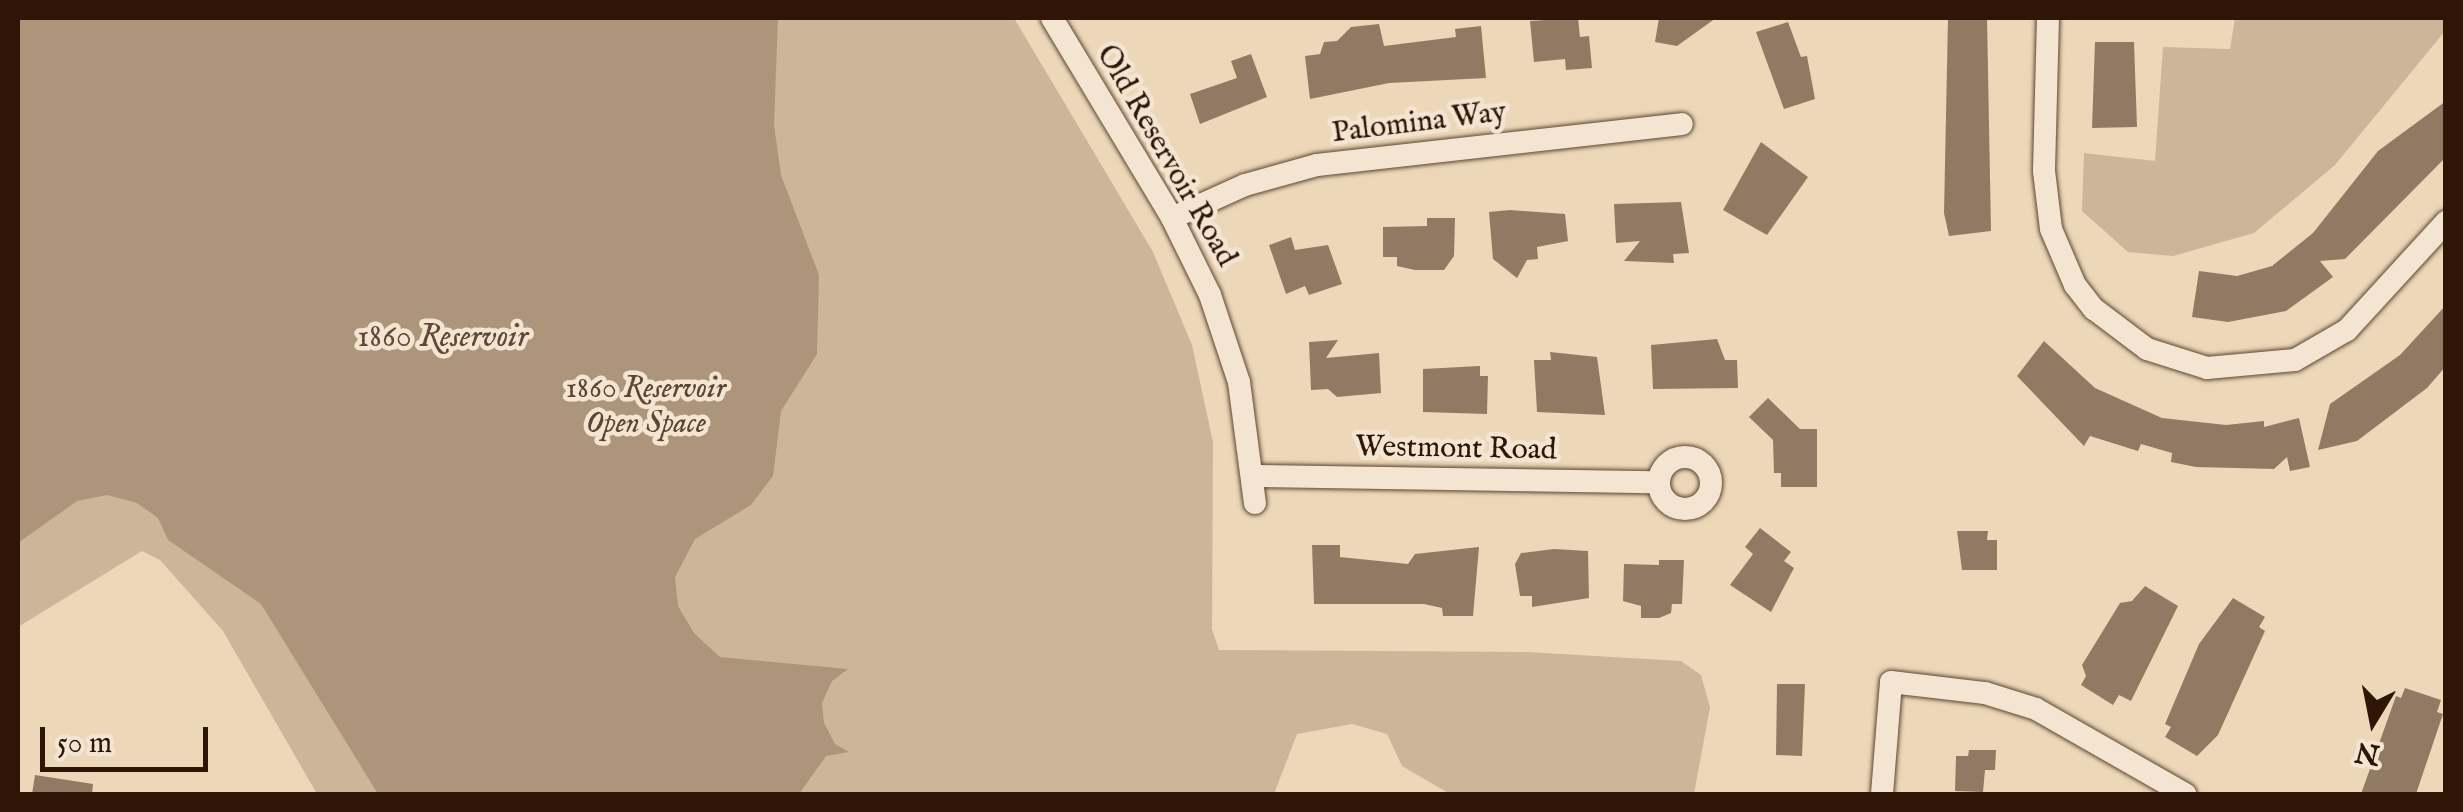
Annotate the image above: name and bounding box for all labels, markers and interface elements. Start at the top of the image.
street label: Old Reservoir Road [1088,39,1244,273]
street label: Palomina Way [1330,94,1508,152]
water label: 1860 Reservoir [358,319,528,357]
park label: 1860 Reservoir Open Space [566,371,726,442]
street label: Westmont Road [1355,429,1557,469]
north arrow [2323,672,2423,772]
scale bar [45,707,212,769]
text: 50 m [57,725,112,763]
text: N [2353,733,2383,771]

